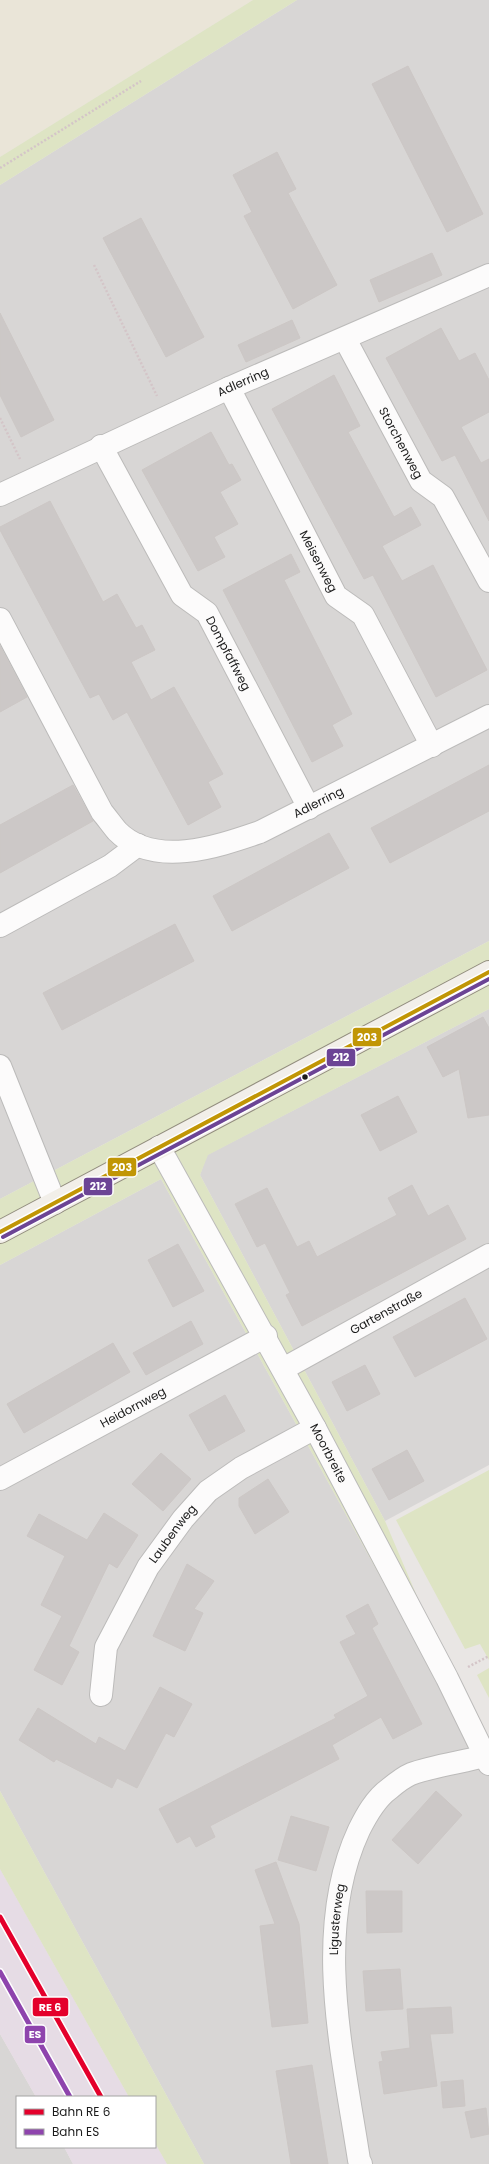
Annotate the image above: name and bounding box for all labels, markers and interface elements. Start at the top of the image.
street label: Adlerring [214,363,271,400]
street label: Storchenweg [375,404,427,482]
street label: Meisenweg [296,527,342,595]
street label: Dompfaffweg [202,613,255,693]
street label: Adlerring [290,782,346,822]
line badge: 203 [352,1027,382,1047]
text: 203 [357,1029,377,1045]
line badge: 212 [326,1048,356,1067]
text: 212 [333,1049,349,1065]
unlabelled marker [300,1072,310,1082]
line badge: 203 [107,1157,137,1177]
text: 203 [112,1159,132,1175]
line badge: 212 [83,1177,113,1196]
text: 212 [90,1178,106,1194]
street label: Gartenstraße [347,1285,425,1338]
street label: Heidornweg [97,1382,169,1432]
street label: Moorbreite [306,1420,351,1486]
street label: Laubenweg [145,1500,200,1566]
street label: Ligusterweg [325,1882,349,1955]
line badge: RE 6 [32,1997,69,2017]
text: RE 6 [39,1999,61,2015]
line badge: ES [24,2025,46,2044]
text: ES [29,2026,42,2042]
legend [16,2096,156,2148]
text: Bahn RE 6 [52,2103,110,2120]
text: Bahn ES [52,2123,99,2140]

